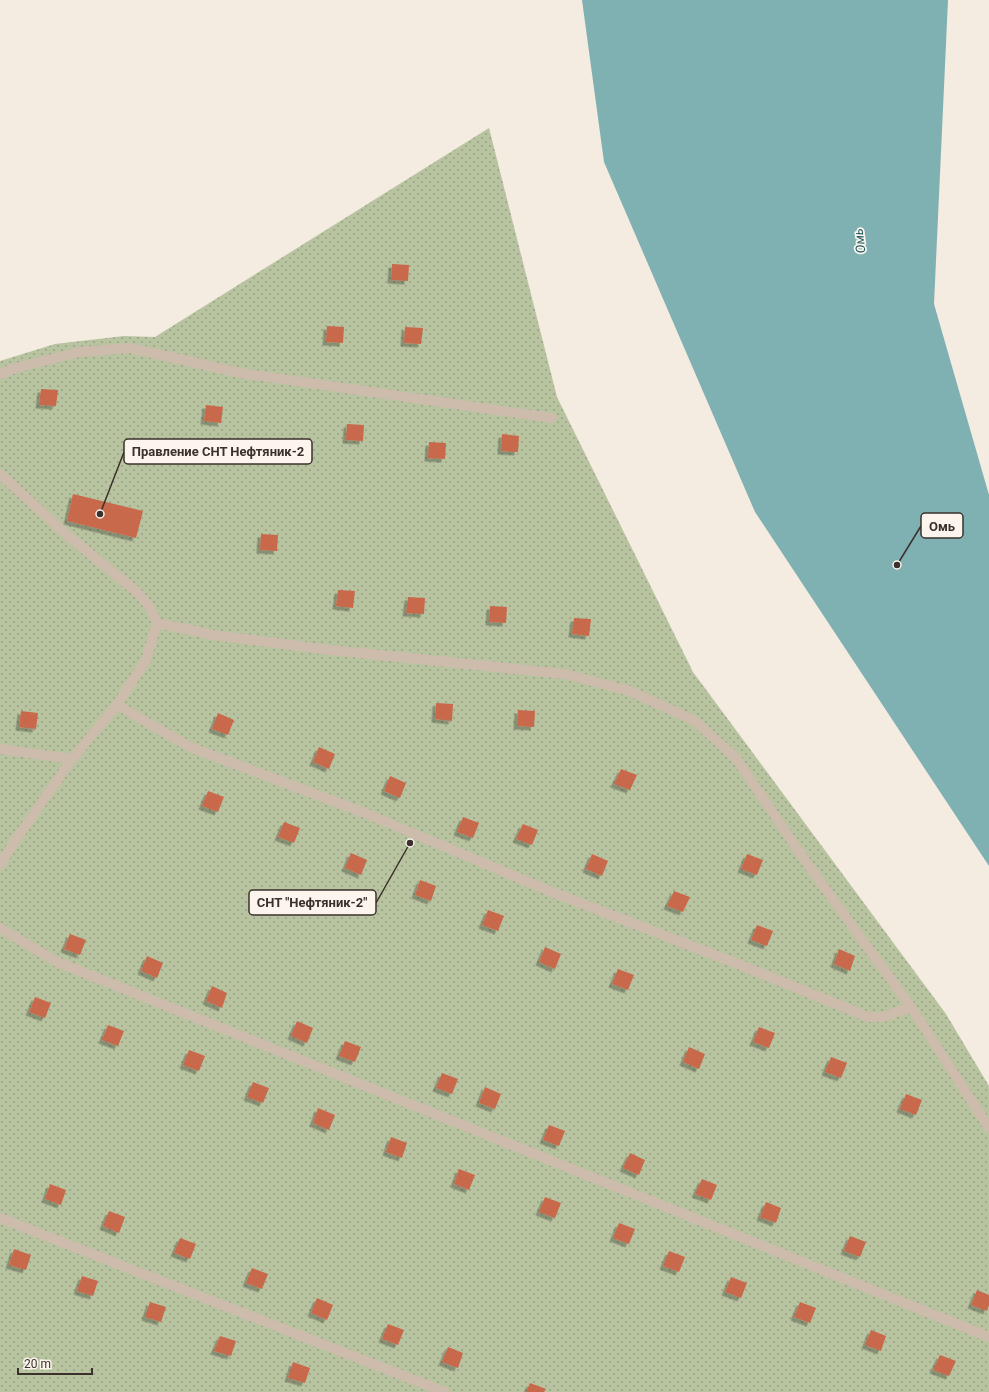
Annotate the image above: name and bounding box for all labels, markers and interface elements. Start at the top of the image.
water label: Омь [851,228,868,254]
callout: Правление СНТ Нефтяник-2 [124,439,312,464]
text: Правление СНТ Нефтяник-2 [132,444,304,459]
callout: Омь [921,513,963,538]
text: Омь [929,519,955,534]
callout: СНТ "Нефтяник-2" [249,890,376,915]
text: СНТ "Нефтяник-2" [257,895,367,910]
scale bar [18,1350,92,1376]
text: 20 m [24,1357,51,1371]

